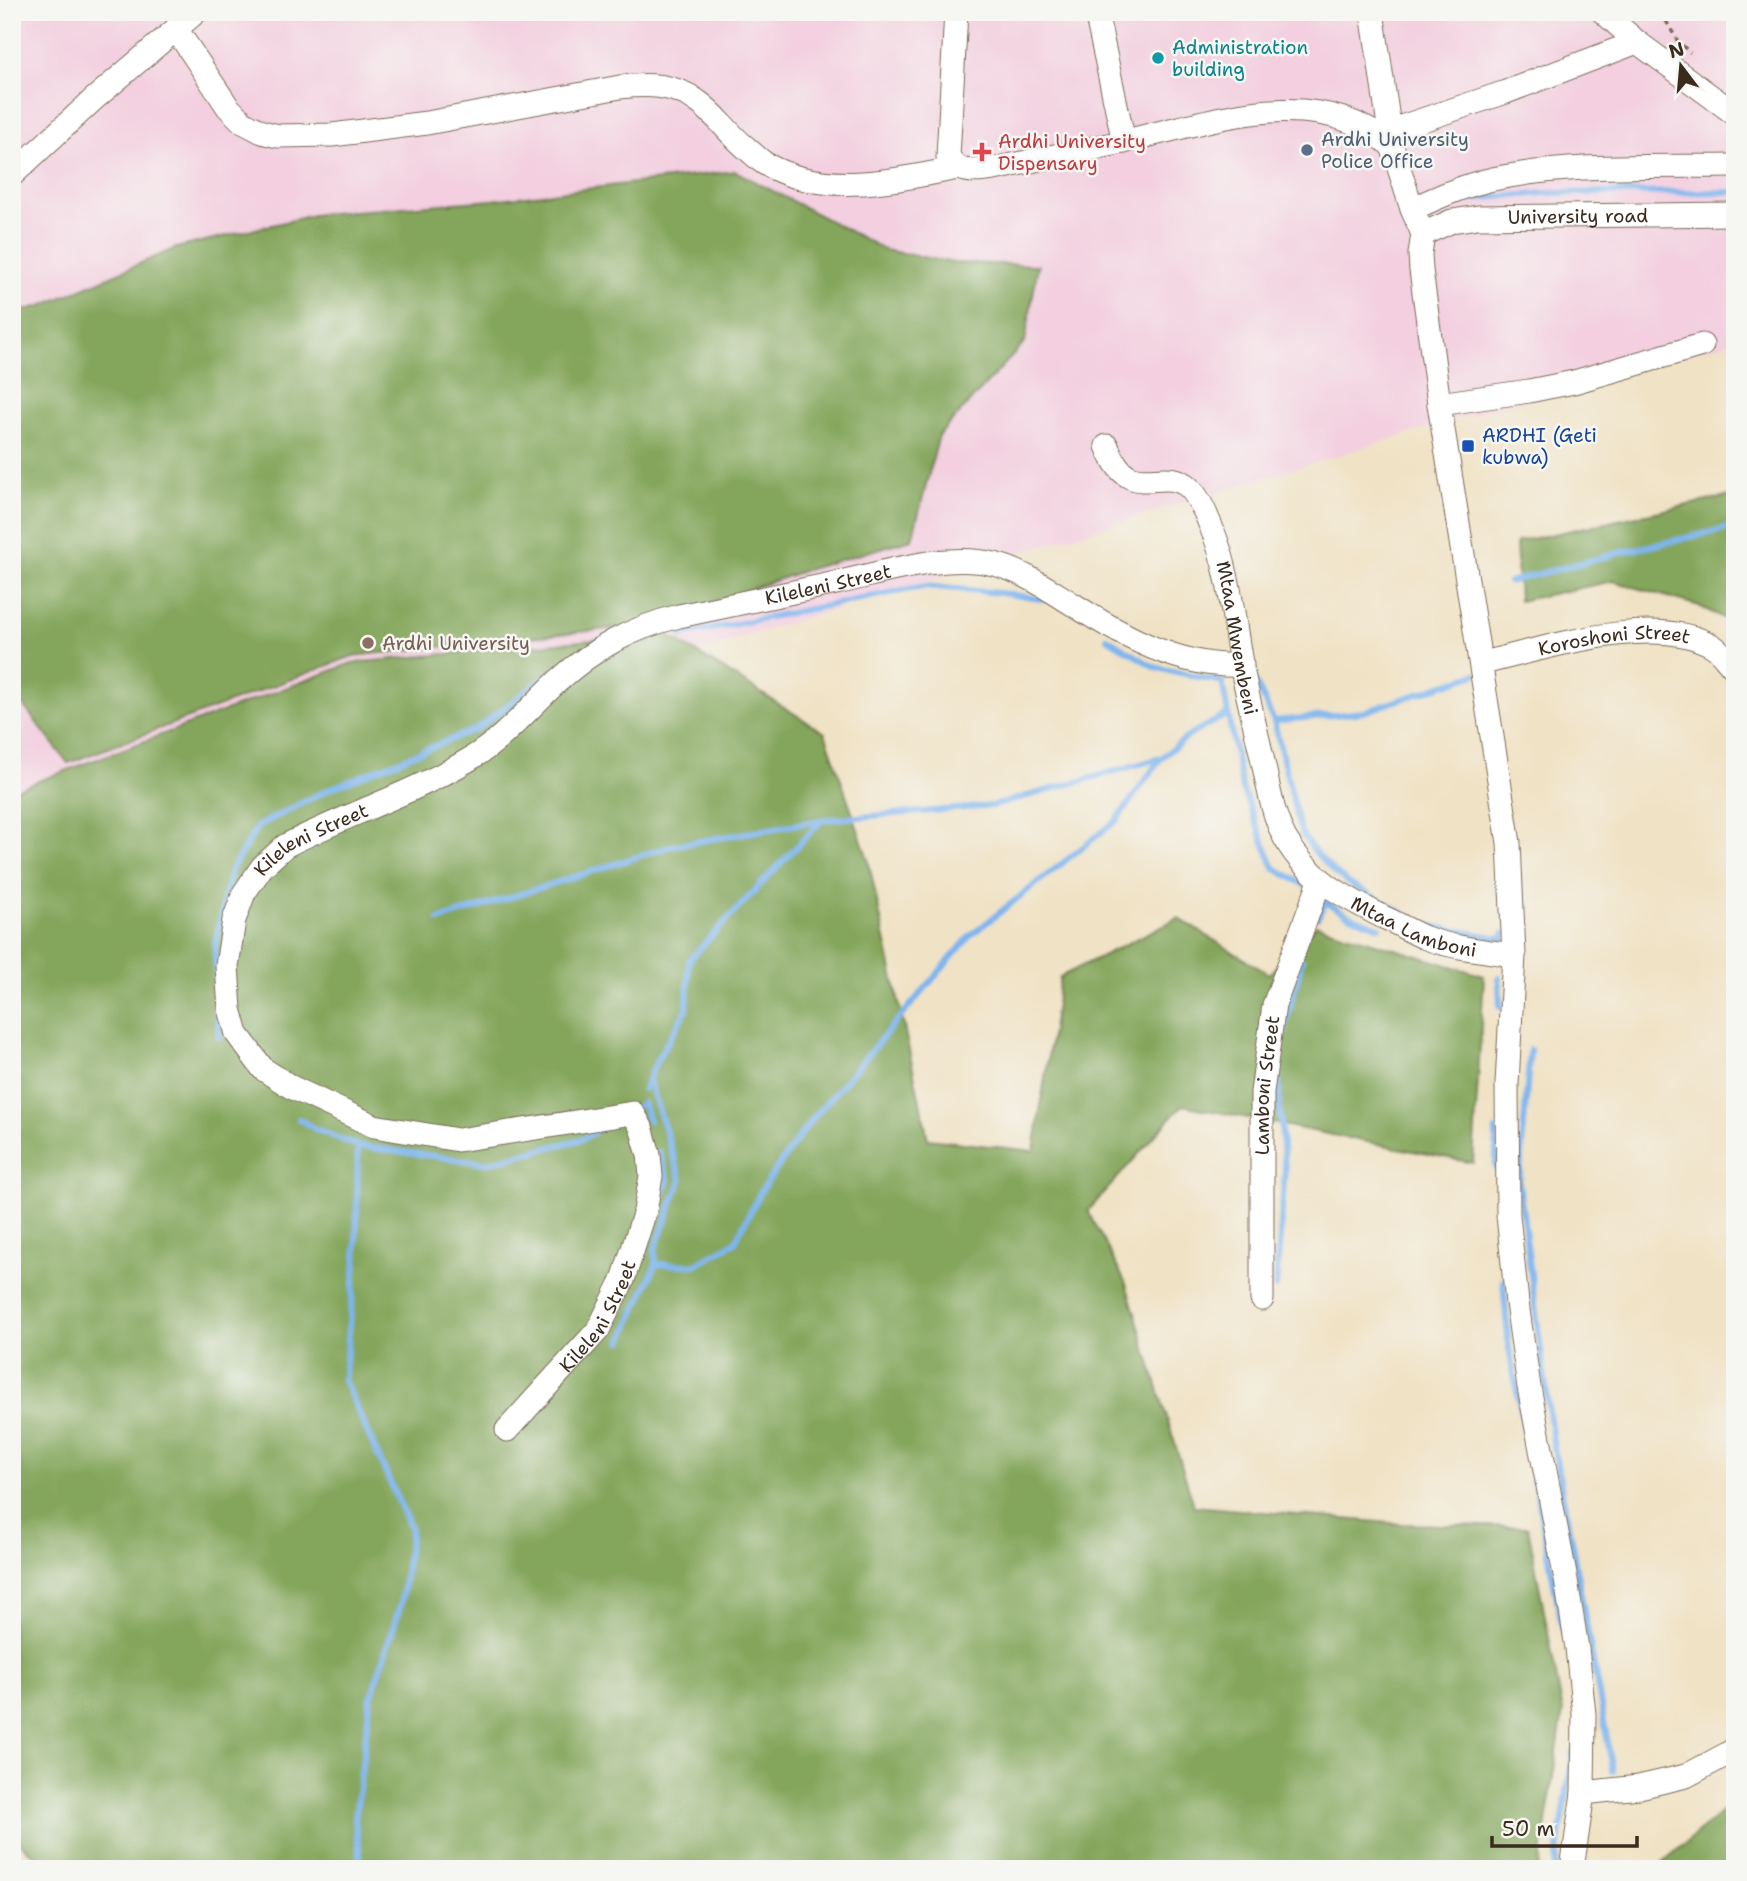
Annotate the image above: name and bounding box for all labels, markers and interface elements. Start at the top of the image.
north arrow [1646,32,1716,102]
place label: Administration building [1172,35,1308,82]
text: N [1666,36,1687,64]
marker: Administration building [1150,50,1166,66]
place label: Ardhi University Police Office [1321,127,1469,174]
place label: Ardhi University Dispensary [998,129,1146,176]
marker: Ardhi University Dispensary [972,142,992,162]
marker: Ardhi University Police Office [1299,142,1315,158]
street label: University road [1508,203,1648,230]
place label: ARDHI (Geti kubwa) [1482,423,1597,470]
marker: ARDHI (Geti kubwa) [1460,438,1476,454]
street label: Kileleni Street [763,558,894,611]
street label: Mtaa Mwembeni [1210,558,1264,717]
street label: Koroshoni Street [1536,620,1693,662]
place label: Ardhi University [382,631,530,656]
marker: Ardhi University [360,635,376,651]
street label: Kileleni Street [248,798,372,881]
street label: Mtaa Lamboni [1346,890,1478,963]
street label: Lamboni Street [1250,1014,1285,1155]
street label: Kileleni Street [554,1257,642,1378]
scale bar [1492,1804,1637,1848]
text: 50 m [1502,1815,1555,1843]

